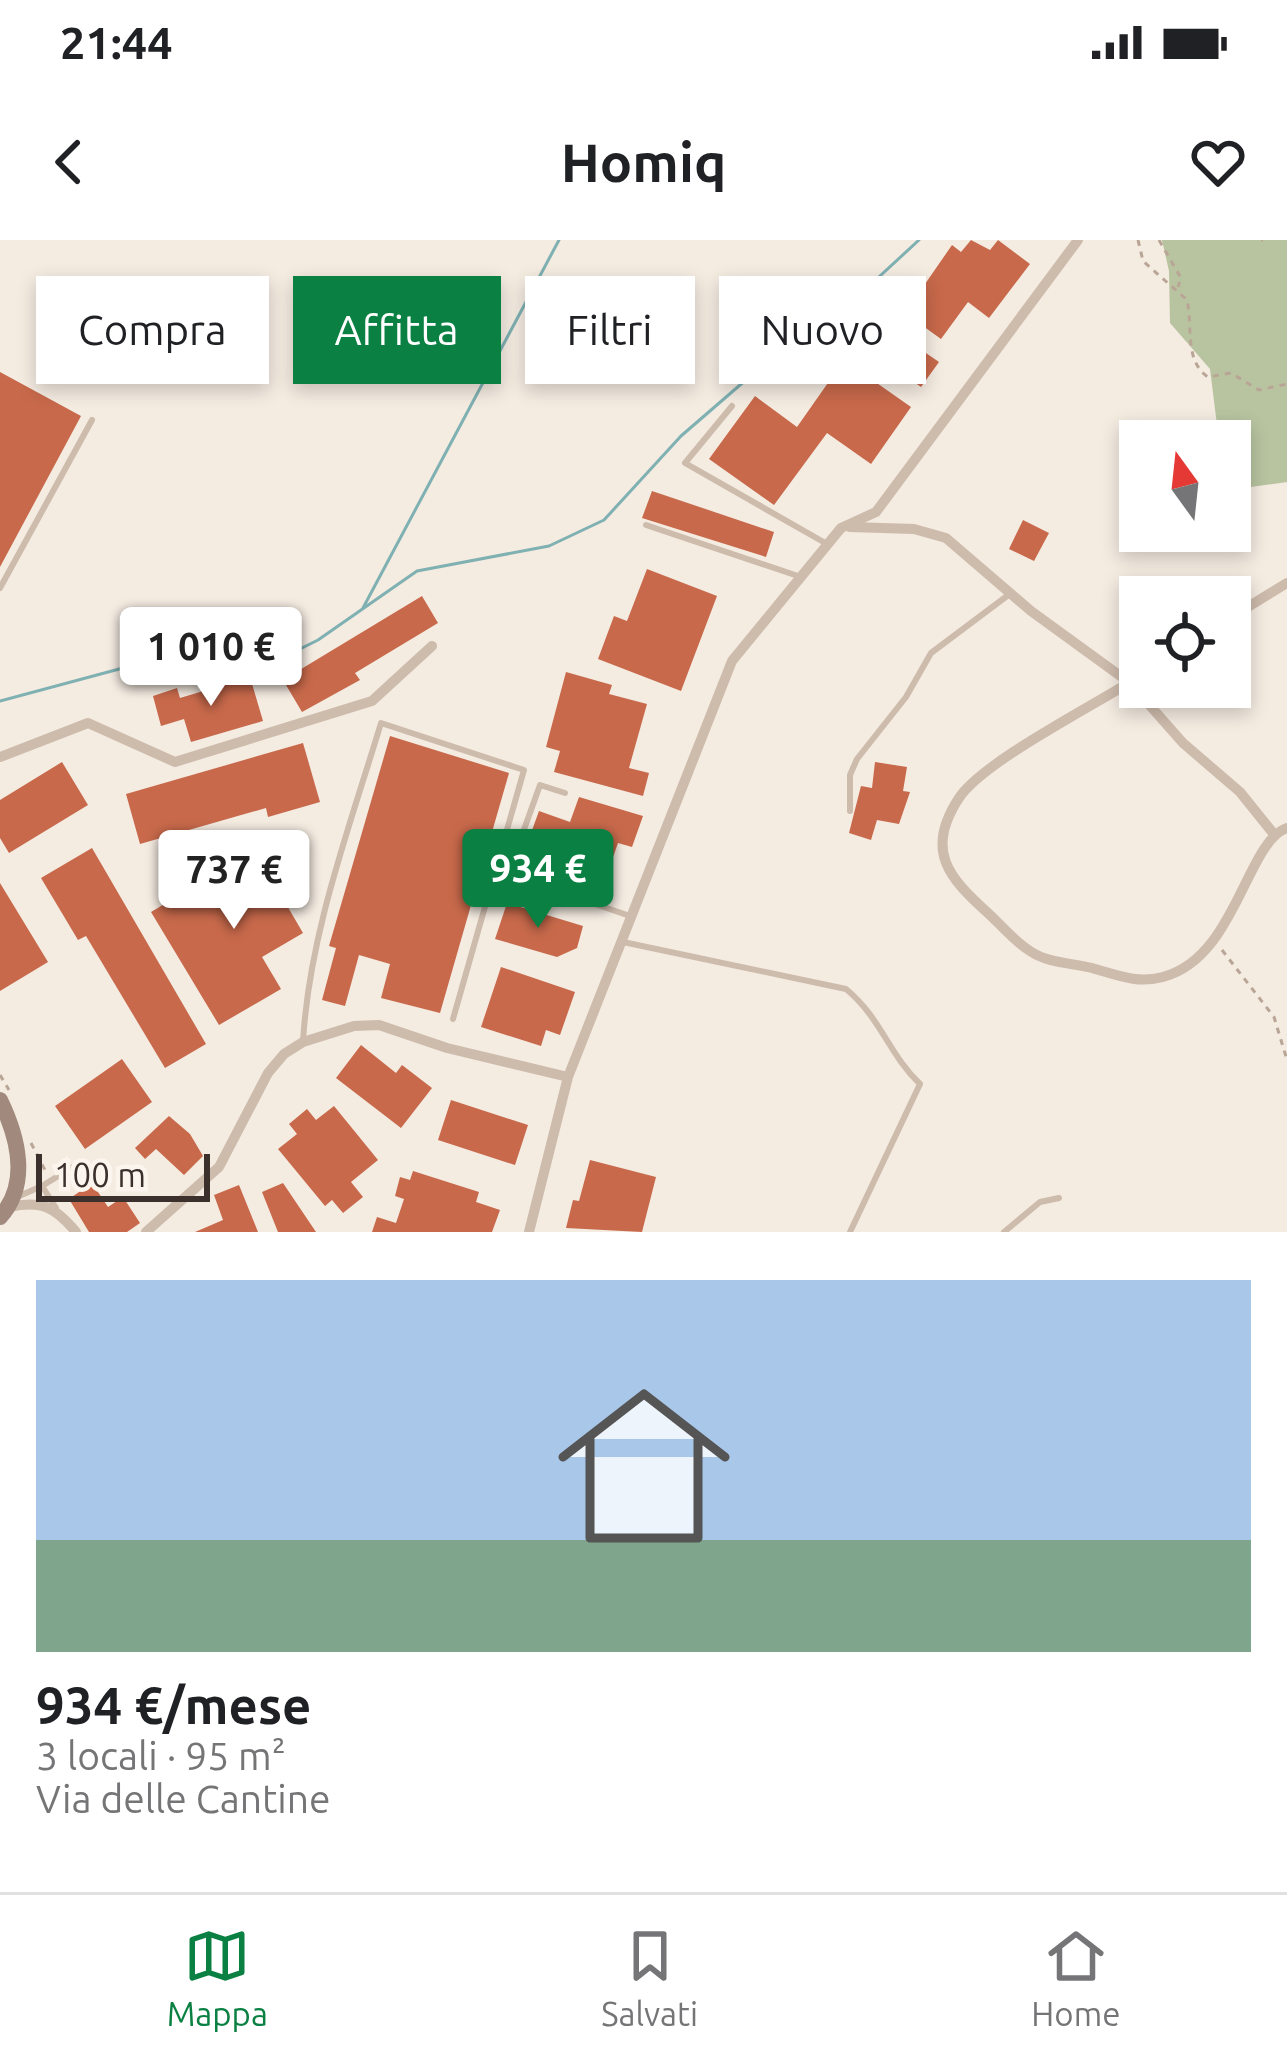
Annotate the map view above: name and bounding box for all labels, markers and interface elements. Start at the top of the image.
text: 21:44 [60,17,173,68]
icon: back [36,129,102,195]
icon: heart [1185,129,1251,195]
text: Homiq [561,132,726,192]
chip: Compra [36,276,269,384]
chip: Affitta [293,276,501,384]
chip: Filtri [525,276,695,384]
chip: Nuovo [719,276,926,384]
north arrow [1119,420,1251,552]
map controls [1119,420,1251,708]
button: locate [1119,576,1251,708]
pin: 1 010 € [100,607,322,709]
text: 1 010 € [147,624,275,667]
pin: 934 € [454,829,622,931]
pin: 737 € [150,830,318,932]
text: 934 € [489,846,587,889]
text: 737 € [185,847,283,890]
scale bar [36,1148,210,1201]
text: 100 m [54,1156,146,1193]
icon: home [536,1358,752,1574]
text: 934 €/mese [36,1676,311,1734]
text: 3 locali · 95 m² [36,1734,286,1777]
text: Via delle Cantine [36,1777,331,1820]
tab: Mappa [167,1923,268,2032]
tab: Salvati [601,1923,698,2032]
tab: Home [1031,1923,1120,2032]

